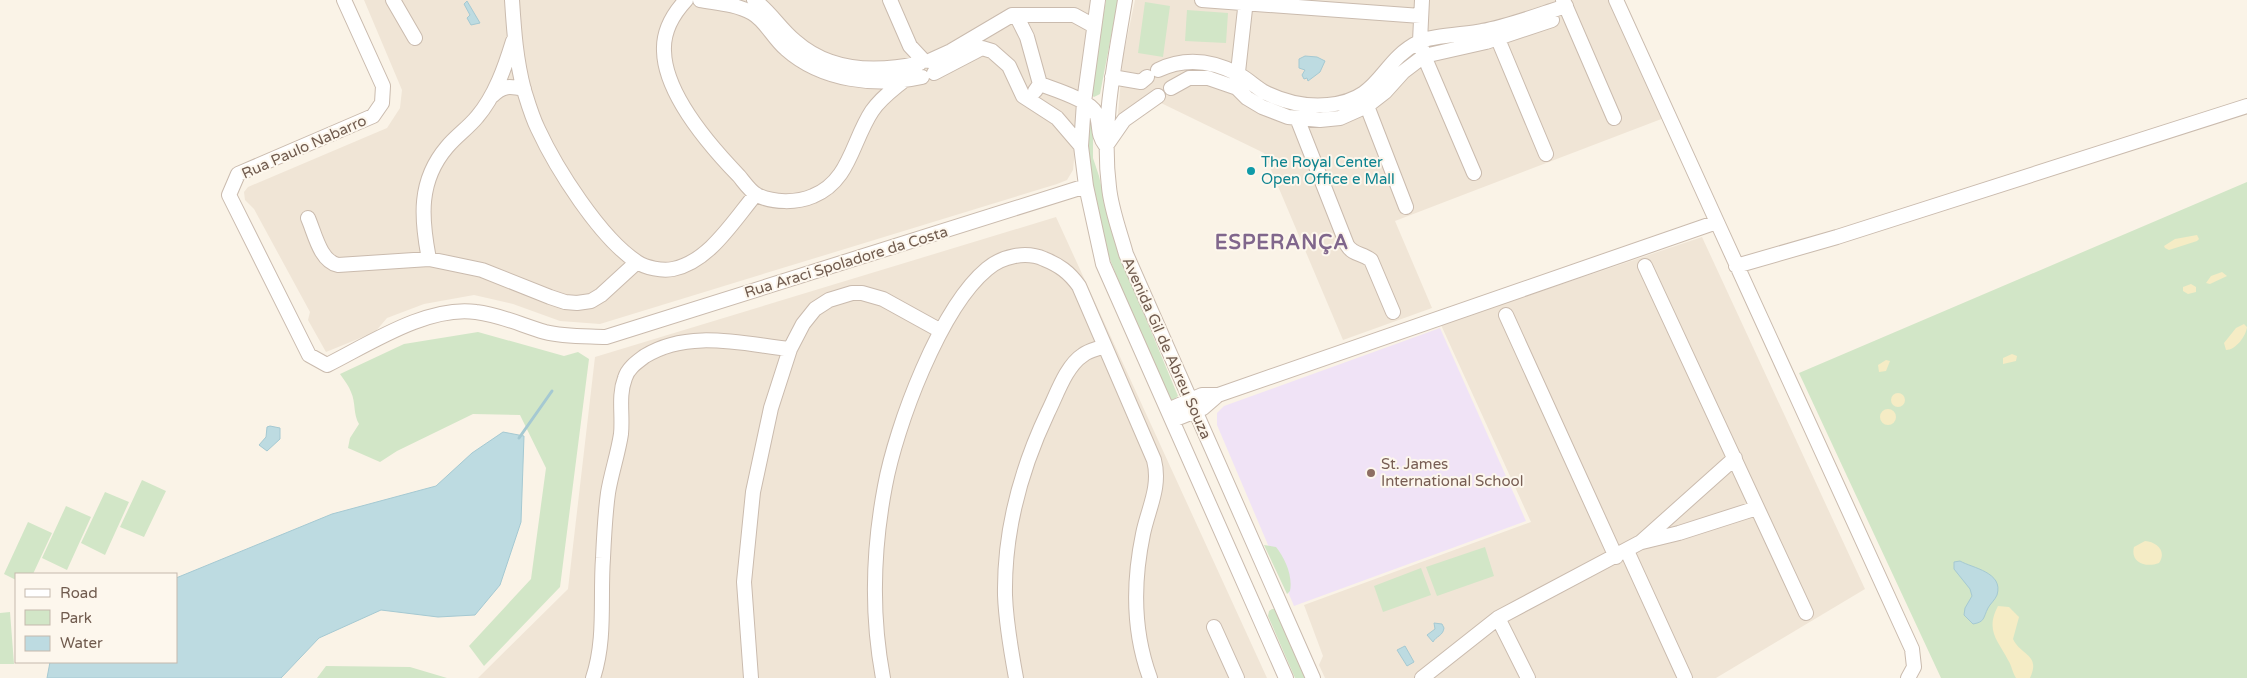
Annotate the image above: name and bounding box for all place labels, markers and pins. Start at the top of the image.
place label: The Royal Center Open Office e Mall [1261,153,1395,188]
marker: The Royal Center Open Office e Mall [1245,165,1257,177]
place label: St. James International School [1381,455,1523,490]
marker: St. James International School [1365,467,1377,479]

